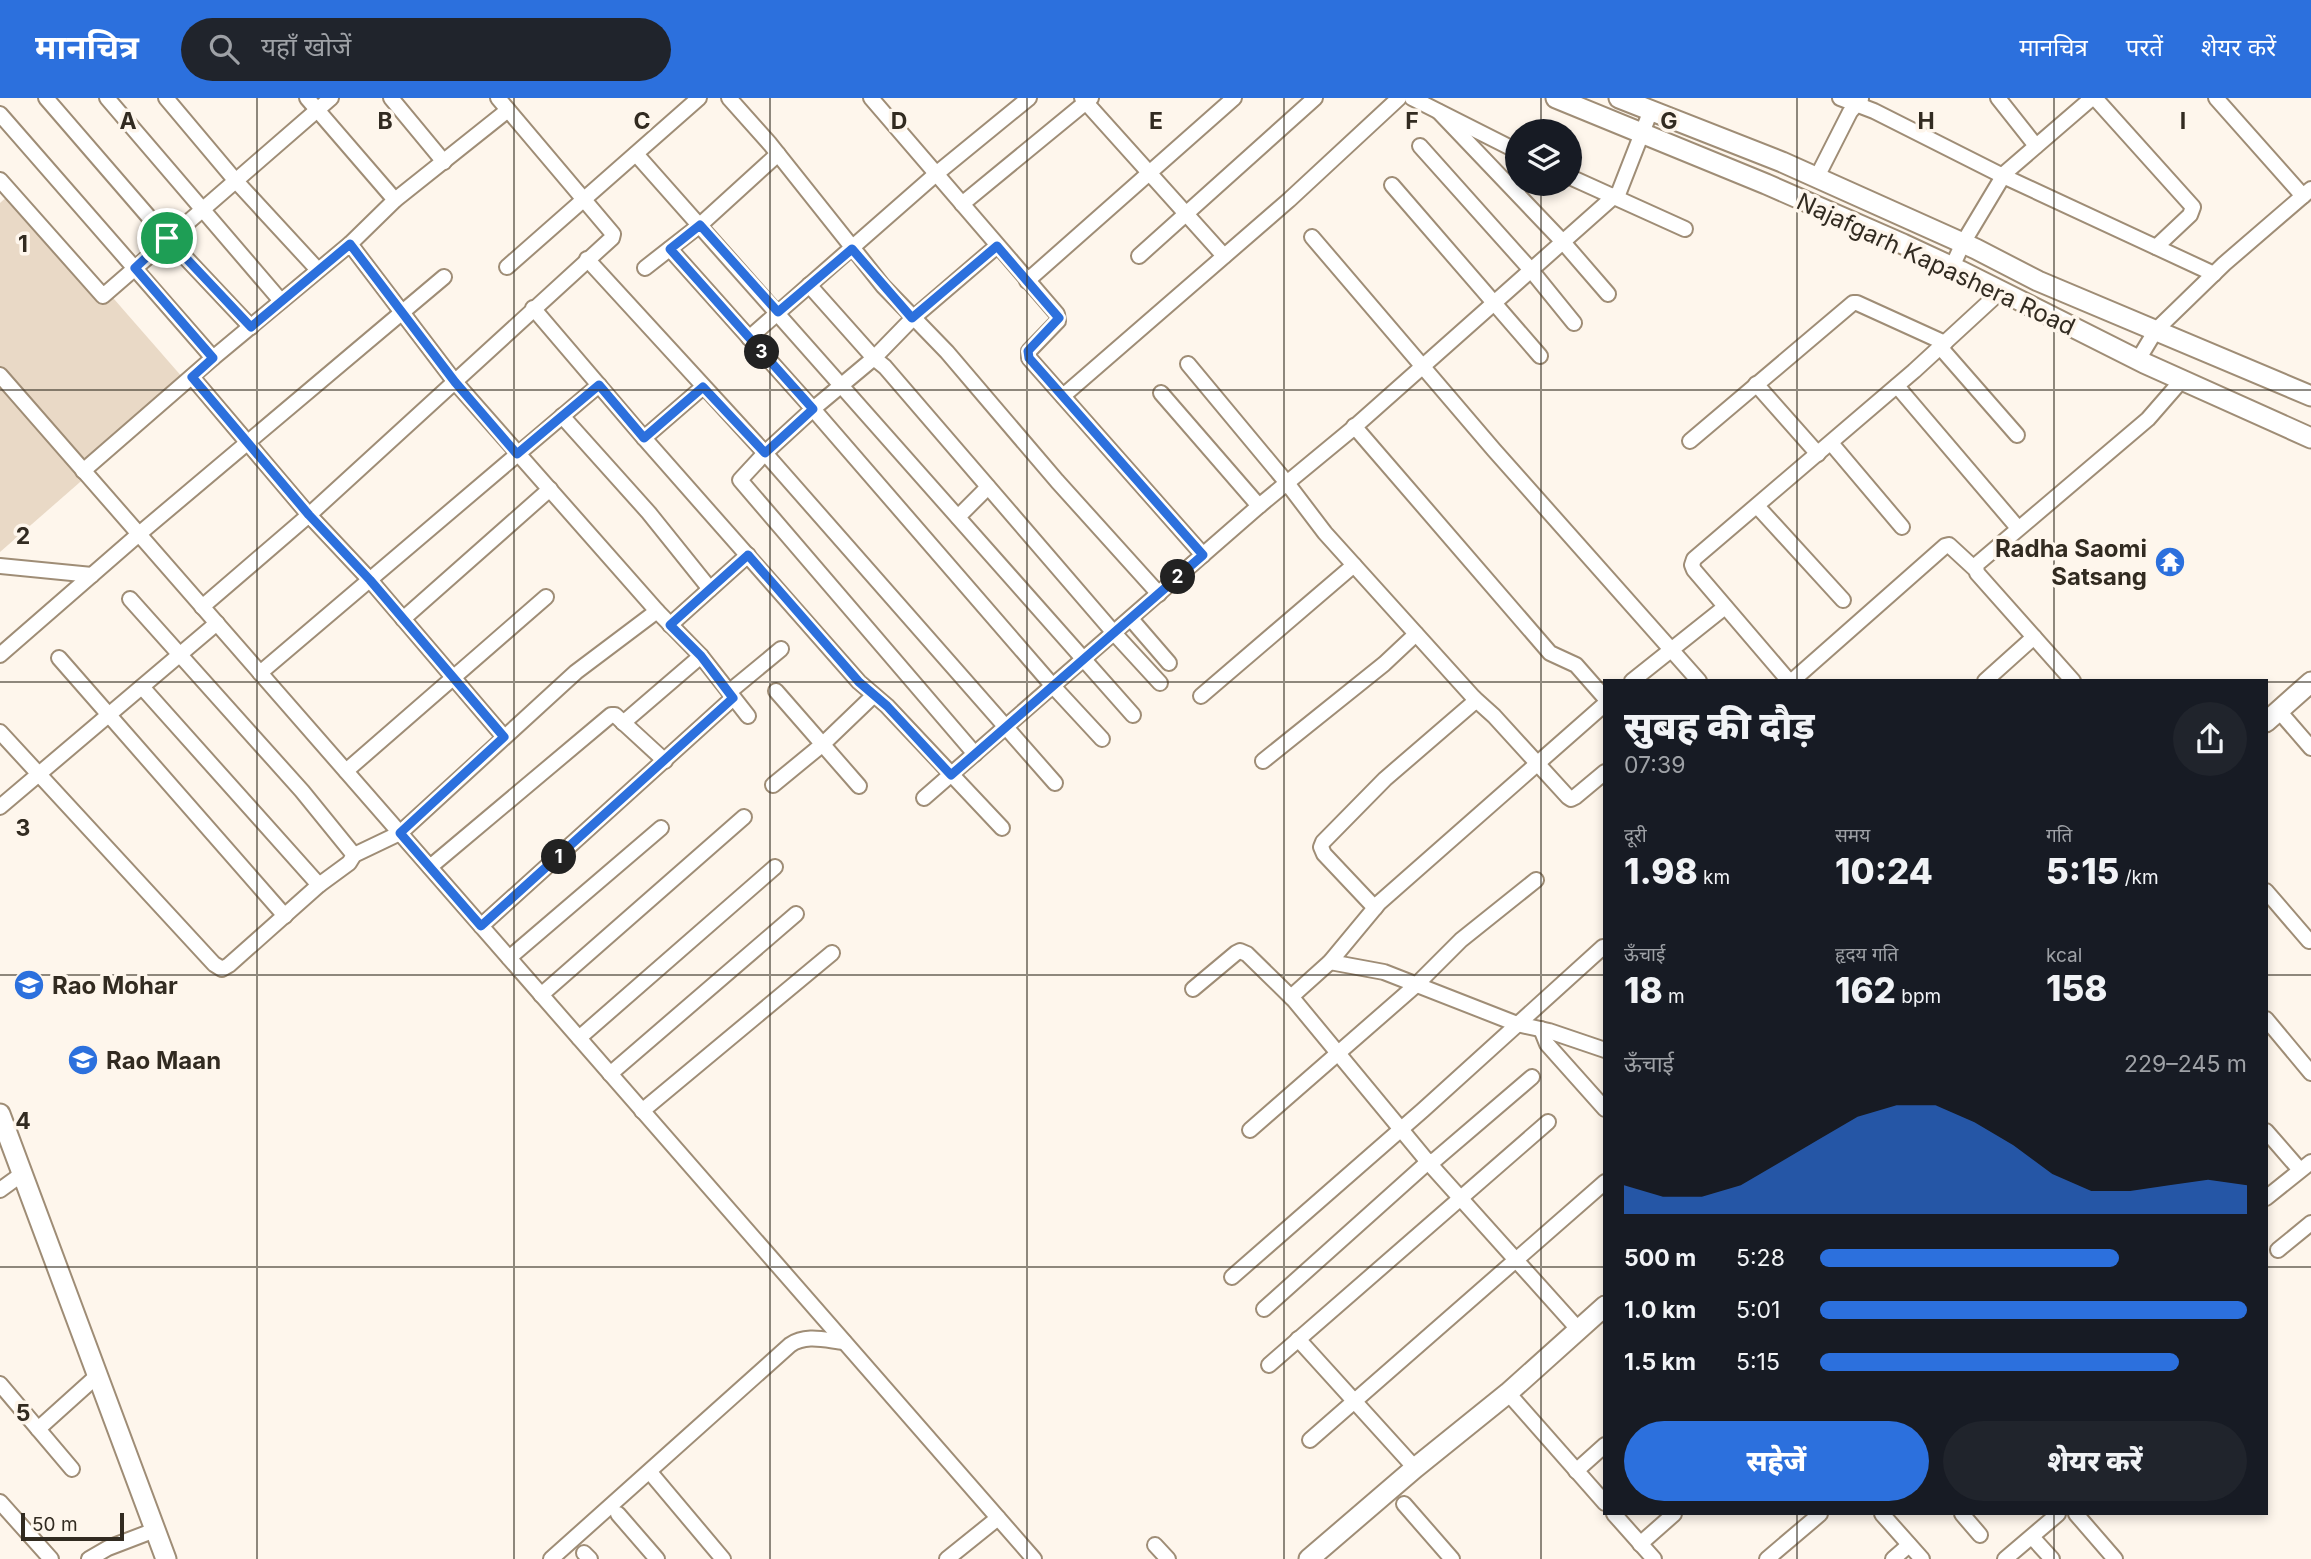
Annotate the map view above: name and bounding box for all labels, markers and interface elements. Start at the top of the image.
search box [181,18,671,81]
text: मानचित्र [35,27,139,67]
icon: search [205,30,243,68]
text: यहाँ खोजें [261,31,351,62]
text: मानचित्र [2019,33,2088,62]
text: परतें [2126,33,2163,62]
text: शेयर करें [2201,33,2276,62]
text: A [119,107,137,135]
text: B [377,107,393,135]
text: C [633,107,651,135]
text: D [891,107,907,135]
text: E [1149,107,1163,135]
text: F [1405,107,1419,135]
text: G [1660,107,1678,135]
text: H [1917,107,1935,135]
text: I [2180,107,2186,135]
map controls [1505,119,1582,196]
button: layers [1505,119,1582,196]
street label: Najafgarh Kapashera Road [1792,187,2080,341]
pin [137,208,197,268]
icon: arrive [148,219,186,257]
text: 1 [18,230,28,258]
pin: 3 [744,334,780,370]
text: 3 [755,340,768,363]
text: 2 [16,522,30,550]
place label: Radha Saomi Satsang [1995,534,2147,591]
temple icon: Radha Saomi Satsang [2153,545,2187,579]
pin: 2 [1160,560,1196,594]
text: 2 [1172,565,1183,588]
text: सुबह की दौड़ [1624,702,1815,748]
button: share [2173,702,2247,776]
text: 07:39 [1624,751,1685,779]
text: 3 [16,814,30,842]
text: दूरी [1624,824,1647,847]
text: समय [1835,824,1870,847]
text: गति [2046,824,2072,847]
pin: 1 [542,840,576,874]
text: 1 [554,845,563,868]
text: 1.98 [1624,850,1698,892]
text: 10:24 [1835,850,1933,892]
text: 5:15 [2046,850,2119,892]
text: km [1698,866,1730,889]
text: /km [2119,866,2159,889]
text: ऊँचाई [1624,943,1665,966]
text: हृदय गति [1835,943,1898,966]
text: kcal [2046,944,2082,967]
text: 158 [2046,967,2108,1009]
school or university icon: Rao Mohar [12,968,46,1002]
text: 18 [1624,969,1663,1011]
text: 162 [1835,969,1896,1011]
place label: Rao Mohar [52,971,178,1000]
text: m [1663,985,1685,1008]
text: bpm [1896,985,1941,1008]
school or university icon: Rao Maan [66,1043,100,1077]
place label: Rao Maan [106,1046,221,1075]
text: ऊँचाई [1624,1050,1674,1078]
text: 229–245 m [2124,1050,2247,1078]
text: 4 [15,1107,31,1135]
text: 500 m [1624,1244,1696,1272]
text: 5:28 [1736,1244,1785,1272]
text: 1.0 km [1624,1296,1696,1324]
text: 5:01 [1736,1296,1780,1324]
text: 1.5 km [1624,1348,1696,1376]
text: 5:15 [1736,1348,1780,1376]
text: 5 [16,1399,30,1427]
button: सहेजें [1624,1421,1929,1501]
button: शेयर करें [1943,1421,2247,1501]
scale bar [21,1510,124,1542]
text: 50 m [32,1513,78,1536]

